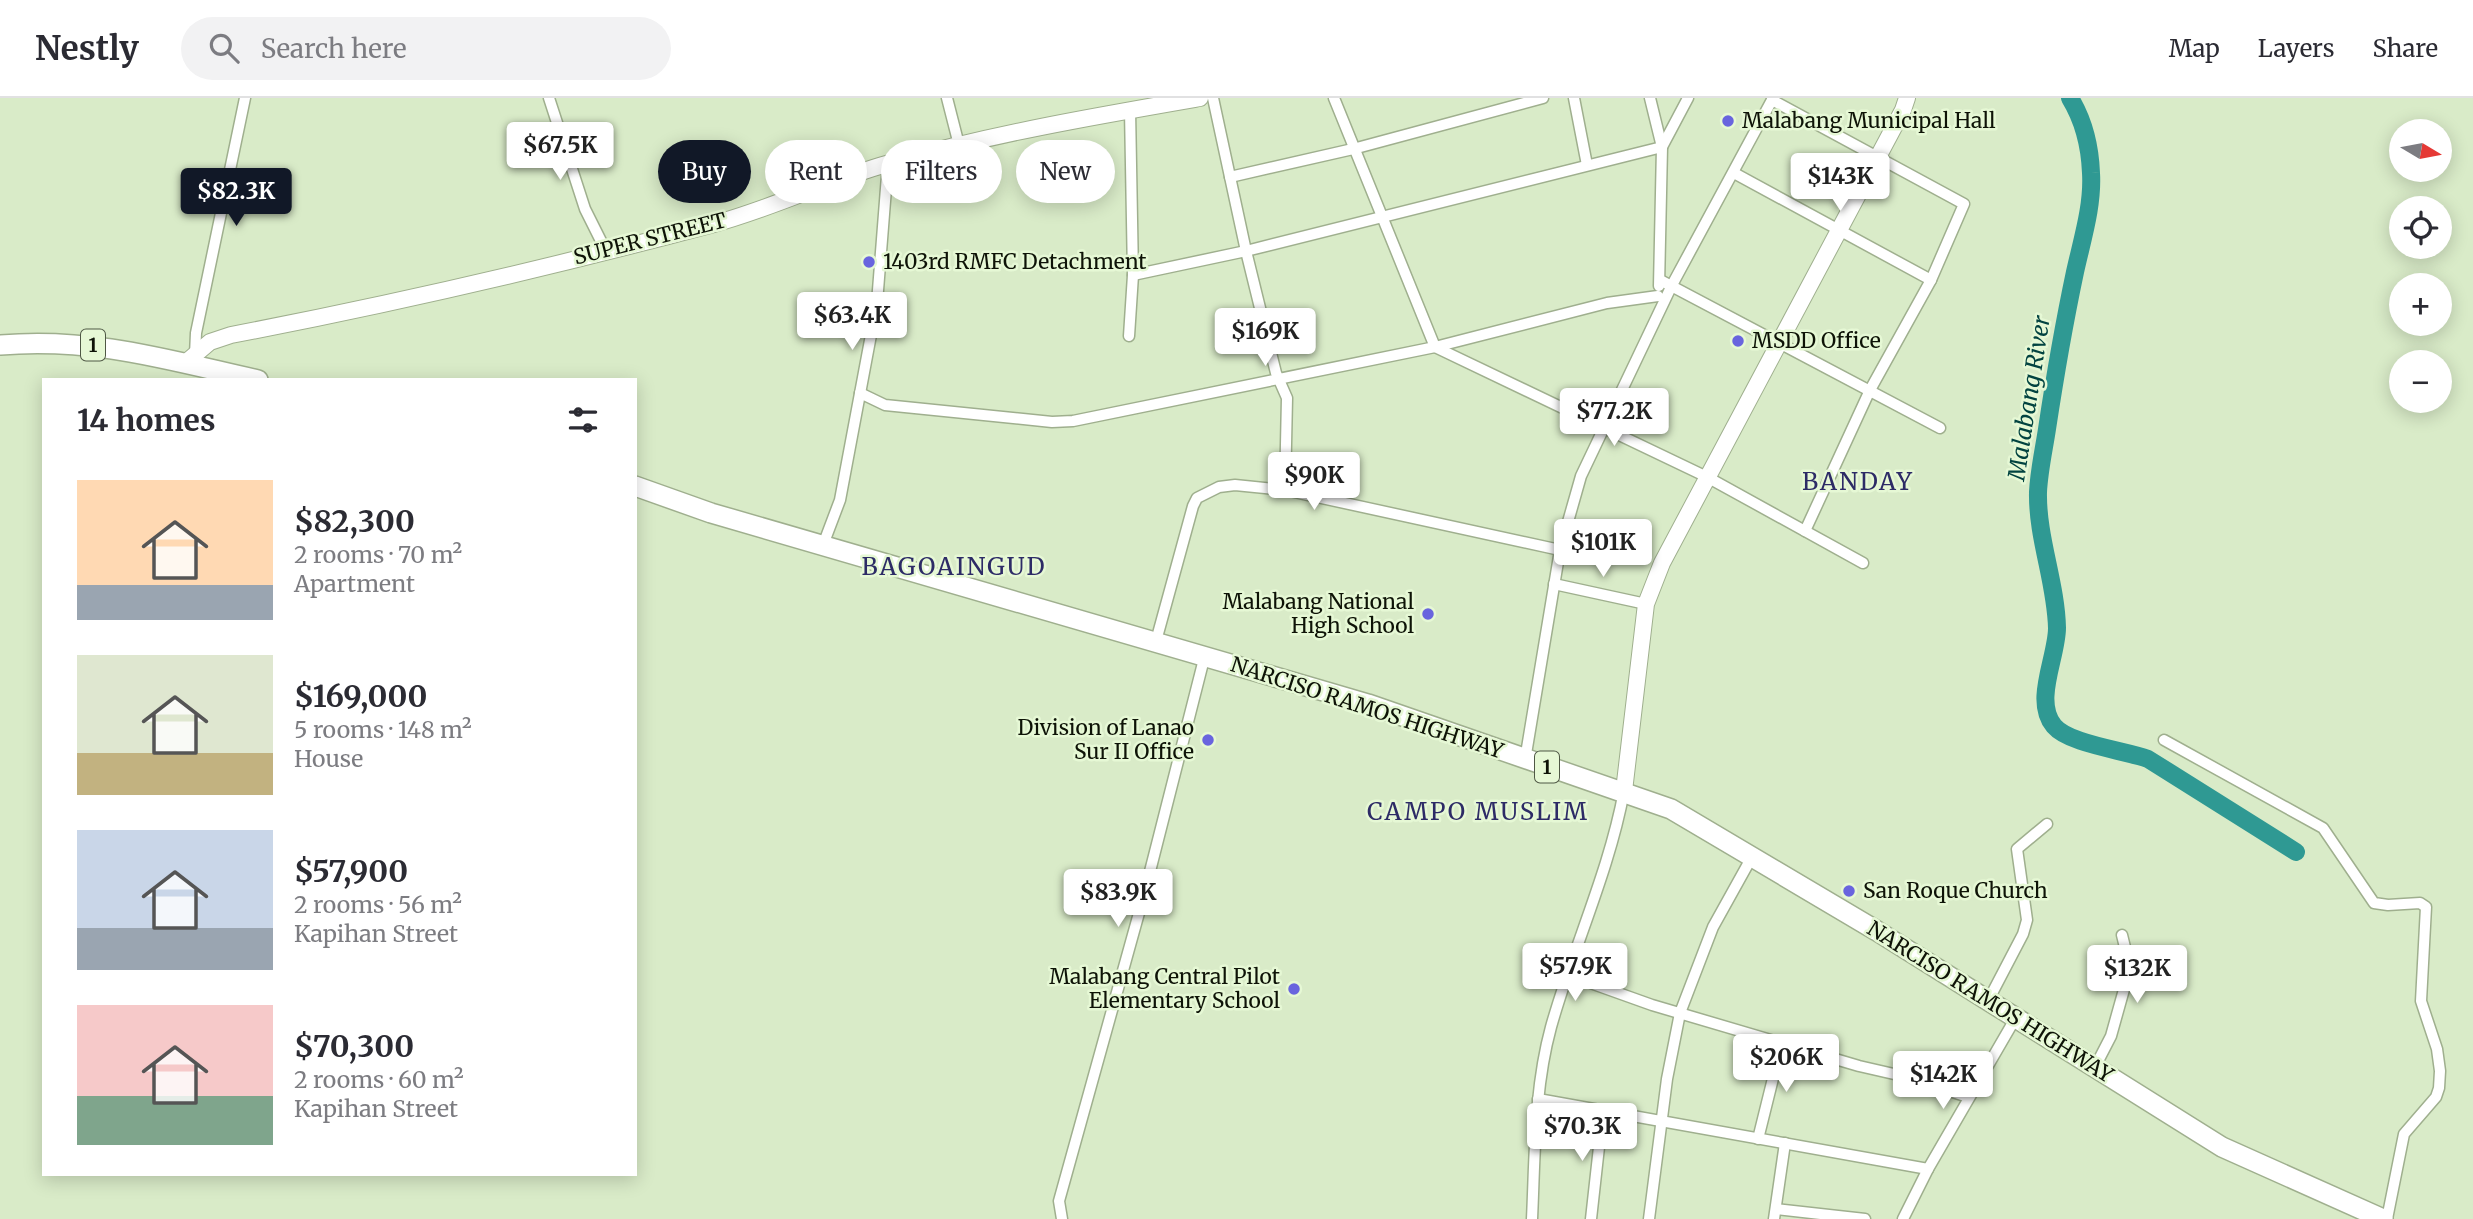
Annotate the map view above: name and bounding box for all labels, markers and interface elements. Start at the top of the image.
search box [181,17,671,80]
text: Nestly [35,28,139,69]
icon: search [205,29,243,67]
text: Search here [261,32,407,65]
text: Map [2169,33,2220,64]
text: Layers [2258,33,2334,64]
text: Share [2372,33,2438,64]
place label: Malabang Municipal Hall [1742,107,1996,134]
marker: Malabang Municipal Hall [1720,113,1736,129]
north arrow [2389,119,2452,182]
map controls [2389,119,2452,413]
pin: $67.5K [503,122,617,182]
text: $67.5K [523,130,597,159]
chip: Buy [658,140,751,203]
chip: Rent [765,140,867,203]
chip: Filters [881,140,1002,203]
chip: New [1016,140,1115,203]
pin: $143K [1791,153,1889,213]
text: $143K [1807,161,1873,190]
pin: $82.3K [179,169,293,228]
text: $82.3K [197,176,275,205]
button: locate [2389,196,2452,259]
street label: SUPER STREET [571,206,730,271]
place label: 1403rd RMFC Detachment [883,248,1146,275]
marker: 1403rd RMFC Detachment [861,254,877,270]
button: + [2389,273,2452,336]
pin: $63.4K [795,292,909,352]
text: $63.4K [813,300,891,329]
pin: $169K [1216,308,1314,368]
water label: Malabang River [2001,313,2056,483]
text: $169K [1231,316,1299,345]
place label: MSDD Office [1752,327,1881,354]
road number: 1 [81,330,105,360]
marker: MSDD Office [1730,333,1746,349]
button: − [2389,350,2452,413]
pin: $77.2K [1557,388,1671,448]
text: $77.2K [1576,396,1652,425]
text: 14 homes [77,401,215,439]
icon: filters [564,401,602,439]
pin: $90K [1273,452,1355,512]
text: $90K [1284,460,1344,489]
district label: BANDAY [1802,466,1914,497]
text: $82,300 [294,502,415,540]
icon: home [133,508,217,592]
pin: $101K [1554,519,1652,579]
text: $101K [1570,527,1636,556]
text: 2 rooms · 70 m² [294,540,462,569]
district label: BAGOAINGUD [861,551,1047,582]
text: Apartment [294,569,415,598]
place label: Malabang National High School [1223,588,1414,639]
marker: Malabang National High School [1420,606,1436,622]
street label: NARCISO RAMOS HIGHWAY [1227,651,1507,765]
text: $169,000 [294,677,427,715]
icon: home [133,683,217,767]
place label: Division of Lanao Sur II Office [1018,714,1194,765]
text: 5 rooms · 148 m² [294,715,472,744]
marker: Division of Lanao Sur II Office [1200,732,1216,748]
text: House [294,744,363,773]
road number: 1 [1535,752,1559,782]
district label: CAMPO MUSLIM [1367,796,1589,827]
text: $57,900 [294,852,408,890]
icon: home [133,858,217,942]
pin: $83.9K [1061,870,1175,929]
text: $83.9K [1080,877,1156,906]
place label: San Roque Church [1863,877,2048,904]
marker: San Roque Church [1841,883,1857,899]
text: 2 rooms · 56 m² [294,890,462,919]
street label: NARCISO RAMOS HIGHWAY [1862,915,2119,1089]
text: Kapihan Street [294,919,458,948]
pin: $57.9K [1518,944,1632,1003]
pin: $132K [2088,946,2186,1005]
text: $57.9K [1538,951,1612,980]
text: $132K [2103,953,2171,982]
place label: Malabang Central Pilot Elementary School [1049,963,1281,1014]
marker: Malabang Central Pilot Elementary School [1286,981,1302,997]
text: $70,300 [294,1027,414,1065]
icon: home [133,1033,217,1117]
pin: $206K [1737,1034,1835,1094]
text: $206K [1749,1042,1823,1071]
pin: $142K [1894,1052,1992,1111]
text: $142K [1909,1059,1977,1088]
text: 2 rooms · 60 m² [294,1065,464,1094]
text: Kapihan Street [294,1094,458,1123]
pin: $70.3K [1525,1104,1639,1163]
text: $70.3K [1543,1111,1621,1140]

